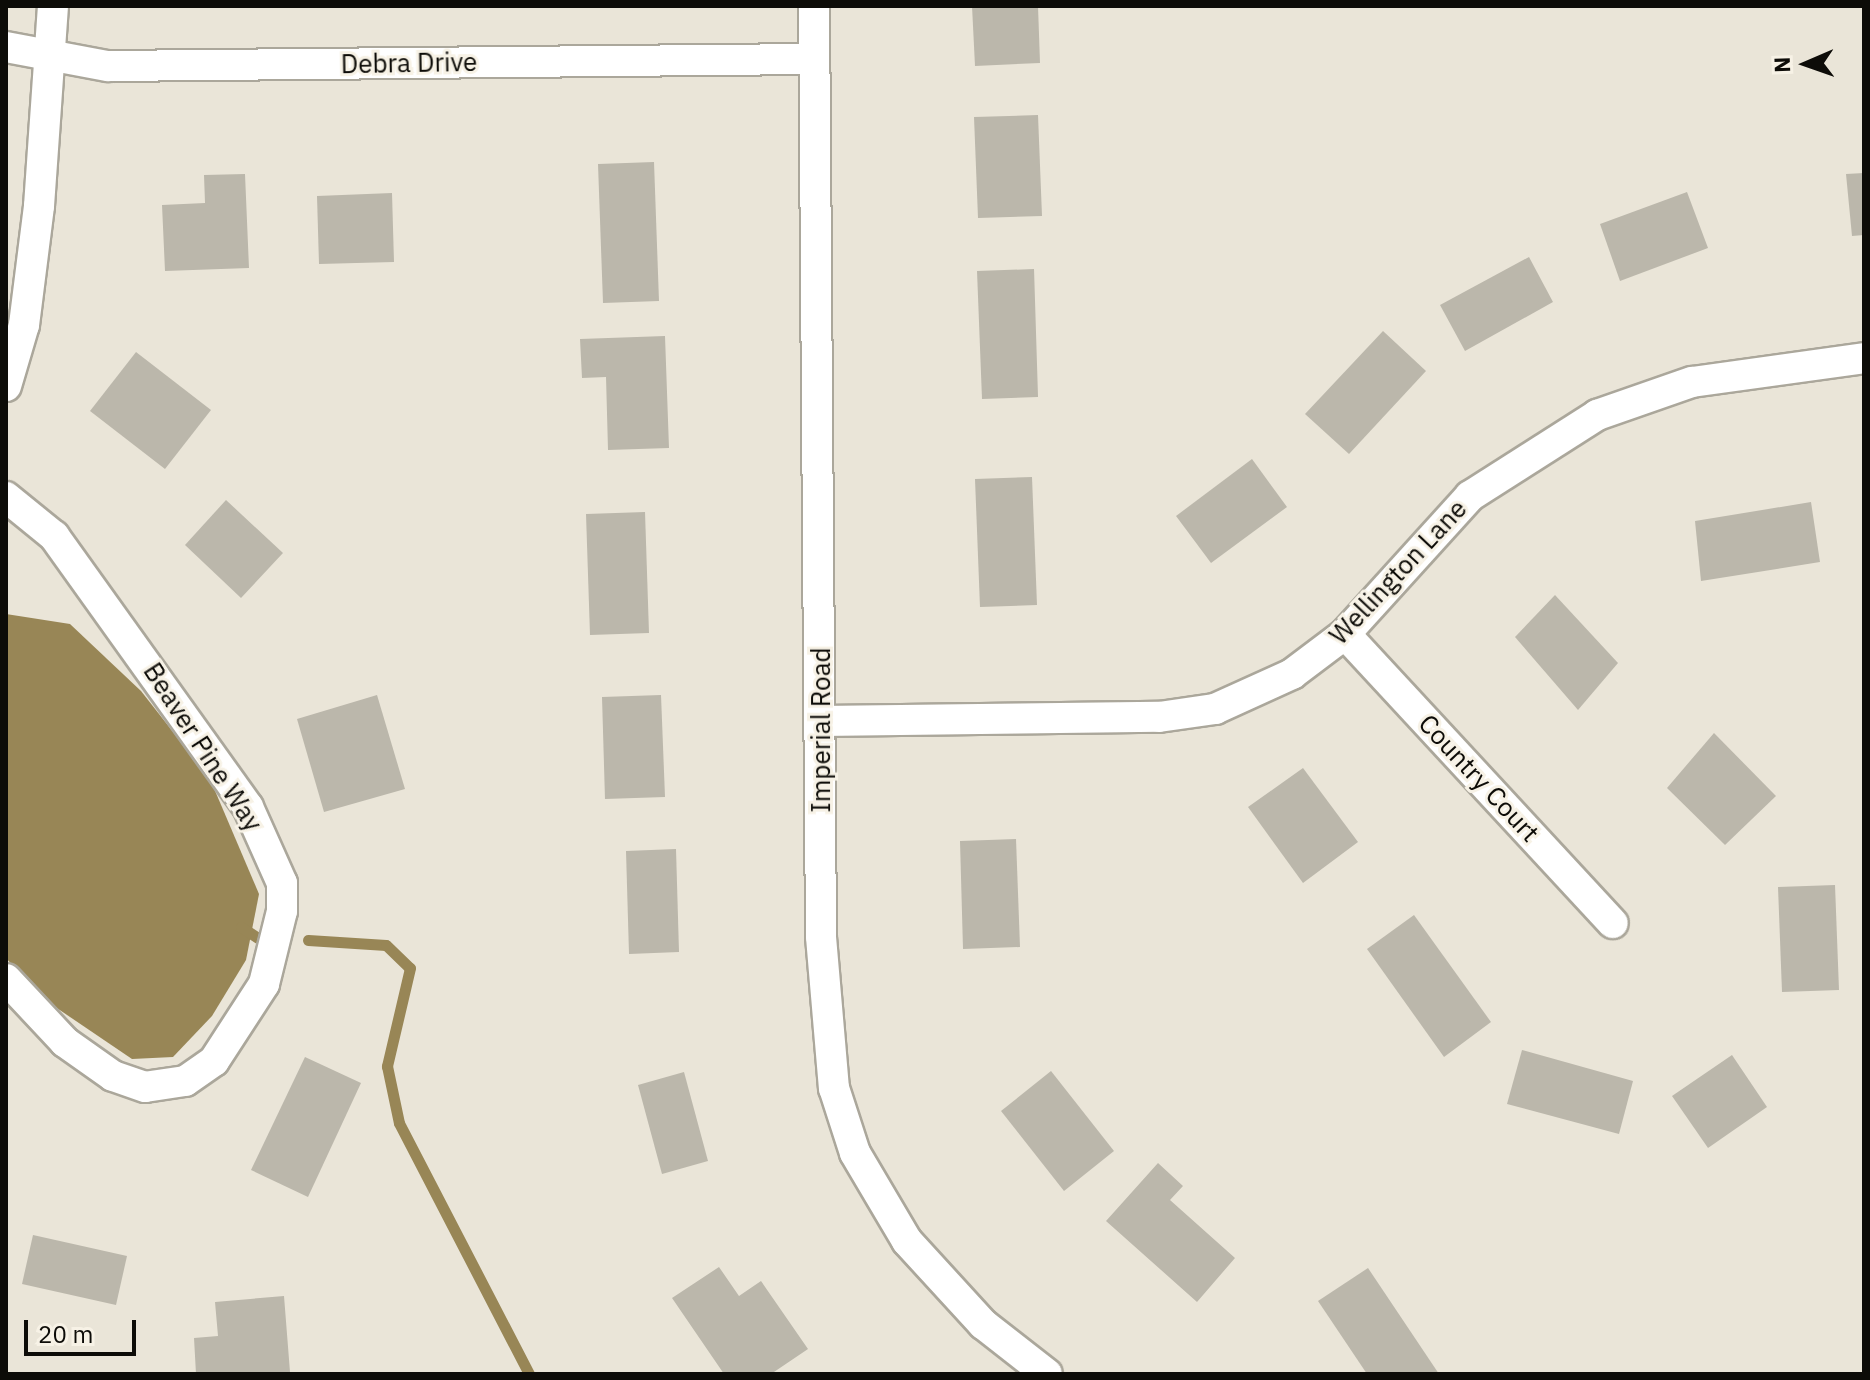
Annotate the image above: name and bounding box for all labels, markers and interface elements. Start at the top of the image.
north arrow [1766,24,1846,104]
street label: Debra Drive [340,46,478,80]
text: N [1767,56,1796,73]
street label: Wellington Lane [1323,493,1473,651]
street label: Imperial Road [805,647,837,813]
street label: Beaver Pine Way [137,657,269,837]
street label: Country Court [1412,708,1546,848]
scale bar [28,1304,140,1354]
text: 20 m [38,1318,93,1350]

